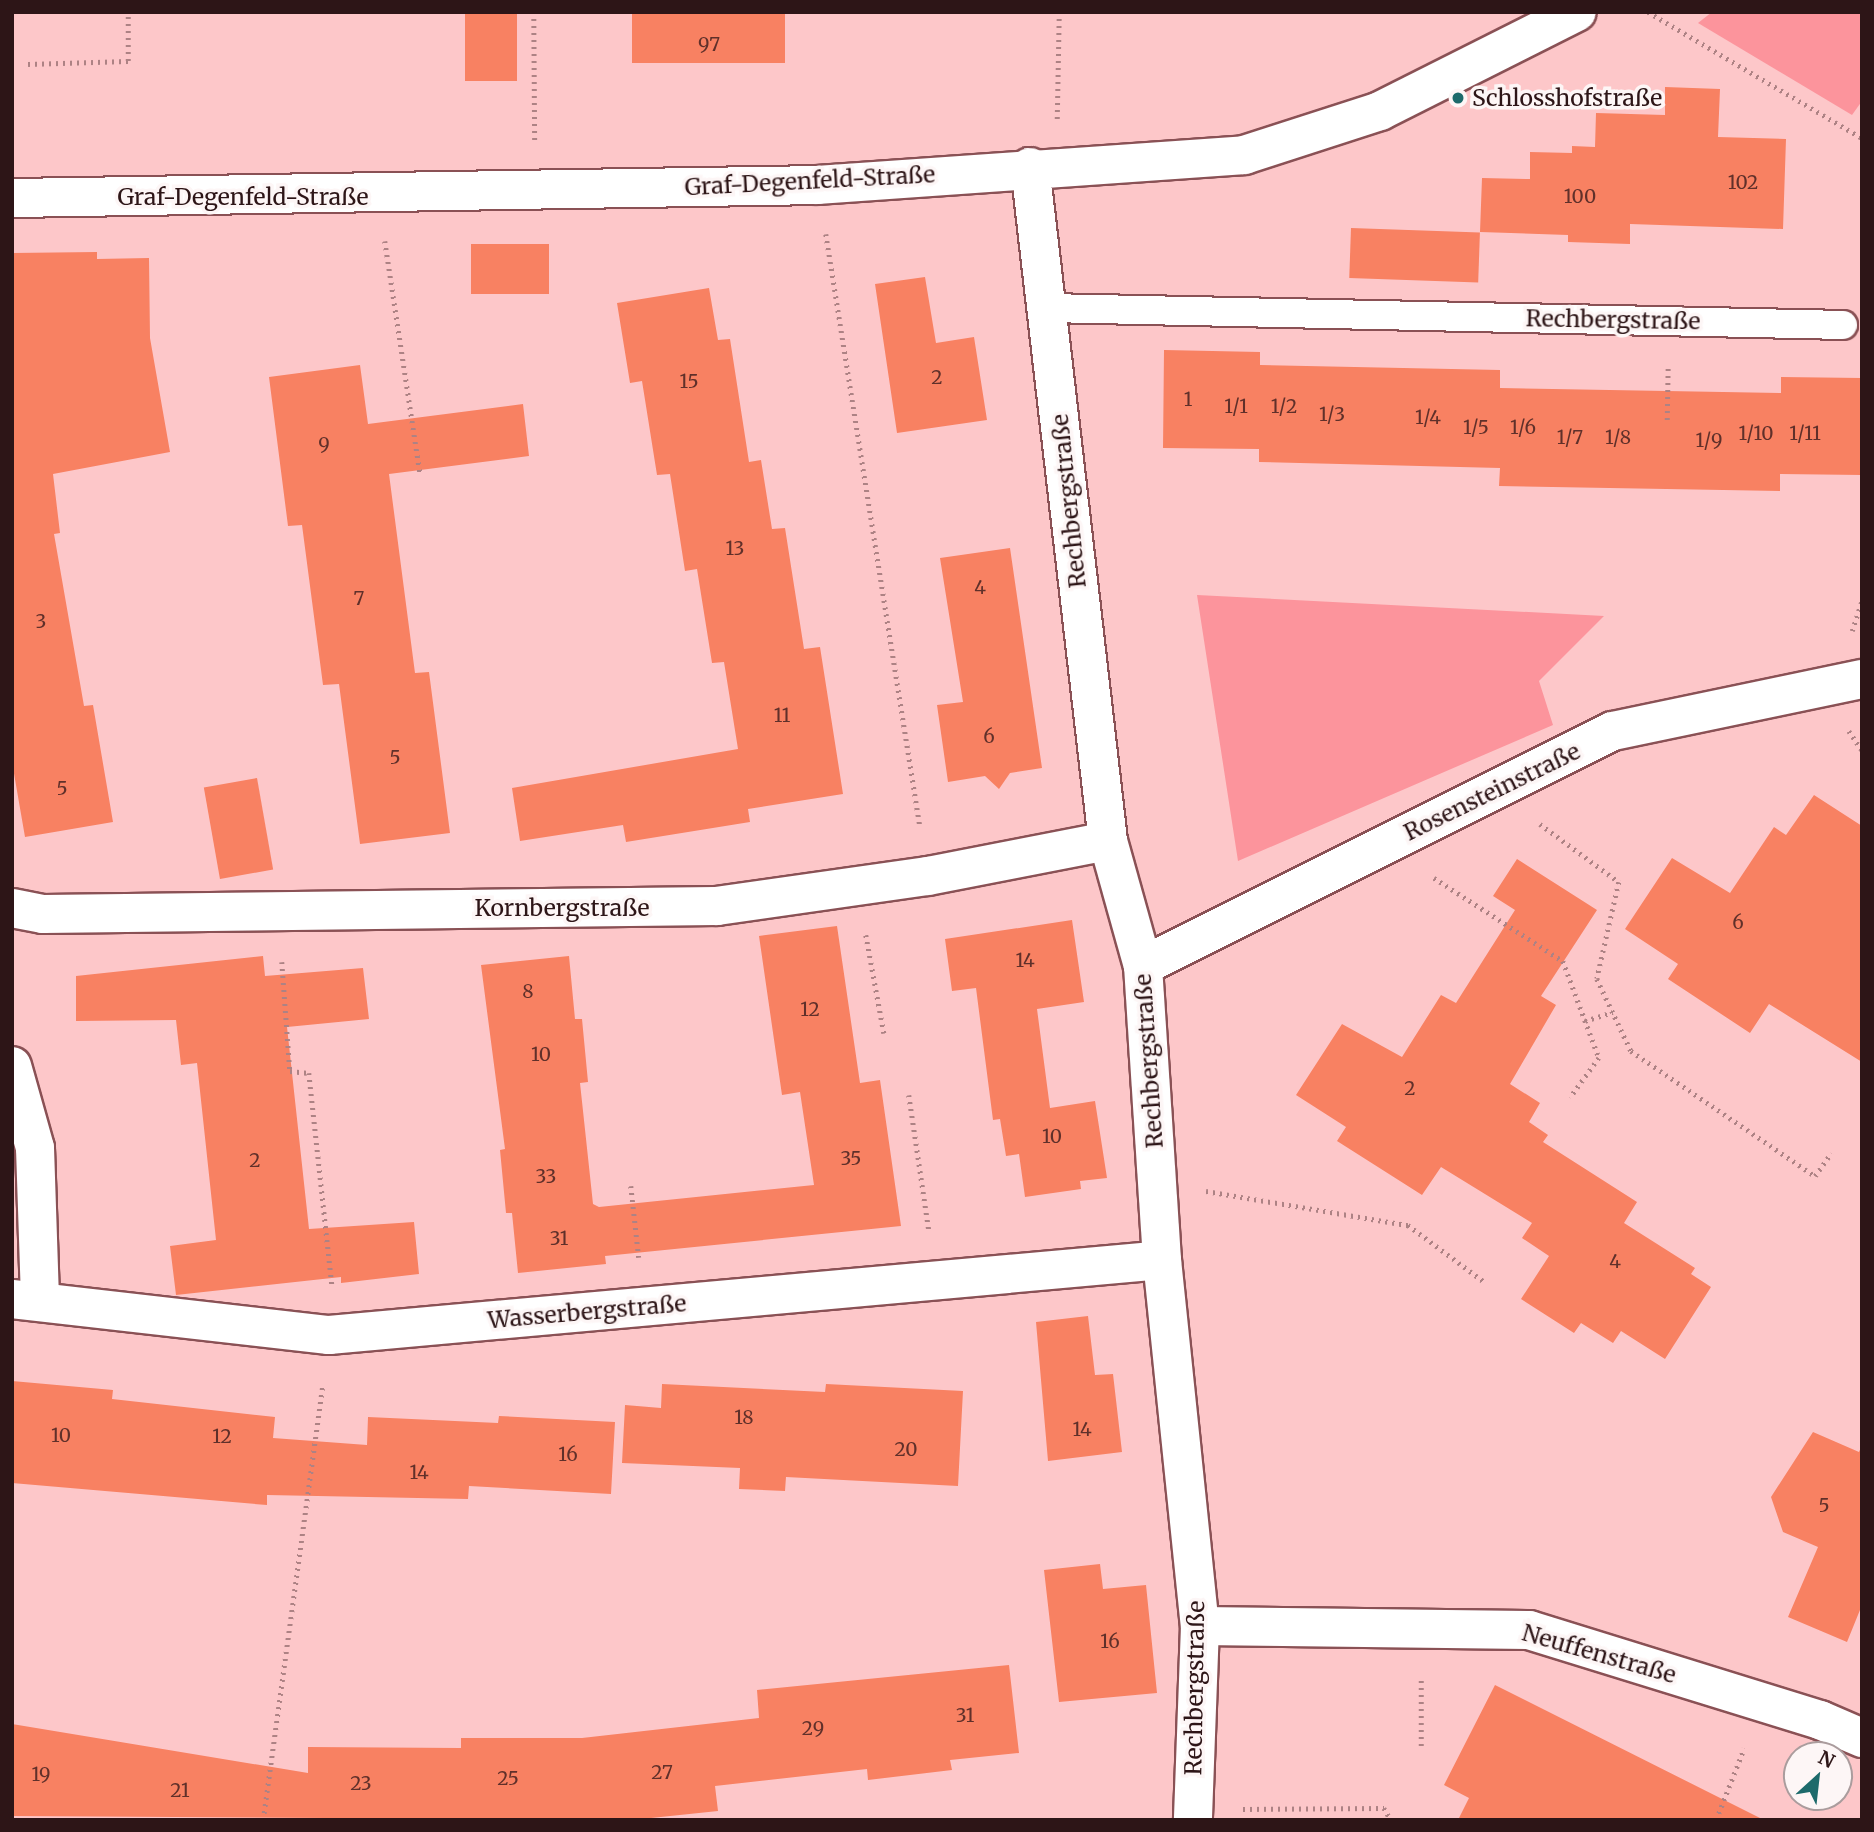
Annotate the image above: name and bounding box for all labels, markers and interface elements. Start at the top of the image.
house number: 97 [698,34,720,56]
place label: Schlosshofstraße [1472,84,1662,112]
marker: Schlosshofstraße [1450,90,1466,106]
street label: Graf-Degenfeld-Straße [684,161,936,201]
house number: 102 [1728,172,1758,194]
street label: Graf-Degenfeld-Straße [118,183,368,211]
house number: 100 [1564,186,1596,208]
street label: Rechbergstraße [1525,305,1701,335]
house number: 2 [931,367,943,389]
house number: 15 [679,371,699,393]
house number: 1 [1184,389,1192,411]
house number: 1/1 [1224,396,1248,418]
house number: 1/2 [1271,396,1297,418]
house number: 1/3 [1319,404,1345,426]
house number: 1/4 [1415,407,1441,429]
street label: Rechbergstraße [1046,413,1092,589]
house number: 1/5 [1463,417,1489,439]
house number: 1/6 [1510,417,1536,439]
house number: 1/10 [1738,423,1774,445]
house number: 1/11 [1789,423,1821,445]
house number: 1/7 [1557,427,1583,449]
house number: 1/8 [1605,427,1631,449]
house number: 1/9 [1696,430,1722,452]
house number: 9 [318,434,330,456]
house number: 13 [726,538,744,560]
house number: 4 [974,577,986,599]
house number: 7 [354,588,364,610]
house number: 3 [36,611,46,633]
house number: 11 [774,705,790,727]
house number: 6 [983,726,995,748]
street label: Rosensteinstraße [1399,737,1585,847]
house number: 5 [389,747,401,769]
house number: 5 [56,778,68,800]
street label: Kornbergstraße [475,894,649,922]
house number: 6 [1732,912,1744,934]
house number: 14 [1015,950,1035,972]
street label: Rechbergstraße [1129,973,1169,1149]
house number: 8 [522,981,534,1003]
house number: 12 [800,999,820,1021]
house number: 10 [531,1044,551,1066]
house number: 2 [1404,1078,1416,1100]
house number: 10 [1042,1126,1062,1148]
house number: 35 [841,1148,861,1170]
house number: 2 [249,1150,261,1172]
house number: 33 [536,1166,556,1188]
house number: 31 [550,1228,568,1250]
house number: 4 [1609,1251,1621,1273]
street label: Wasserbergstraße [487,1290,687,1334]
house number: 18 [734,1407,754,1429]
house number: 14 [1072,1419,1092,1441]
house number: 10 [51,1425,71,1447]
house number: 12 [212,1426,232,1448]
house number: 20 [894,1439,918,1461]
house number: 16 [558,1444,578,1466]
house number: 14 [409,1462,429,1484]
house number: 5 [1818,1495,1830,1517]
street label: Rechbergstraße [1180,1600,1210,1776]
street label: Neuffenstraße [1519,1619,1679,1689]
house number: 16 [1100,1631,1120,1653]
house number: 31 [956,1705,974,1727]
house number: 29 [802,1718,824,1740]
north arrow [1783,1741,1853,1811]
text: N [1814,1745,1839,1773]
house number: 27 [651,1762,673,1784]
house number: 19 [31,1764,51,1786]
house number: 25 [497,1768,519,1790]
house number: 23 [350,1773,372,1795]
house number: 21 [170,1780,190,1802]

